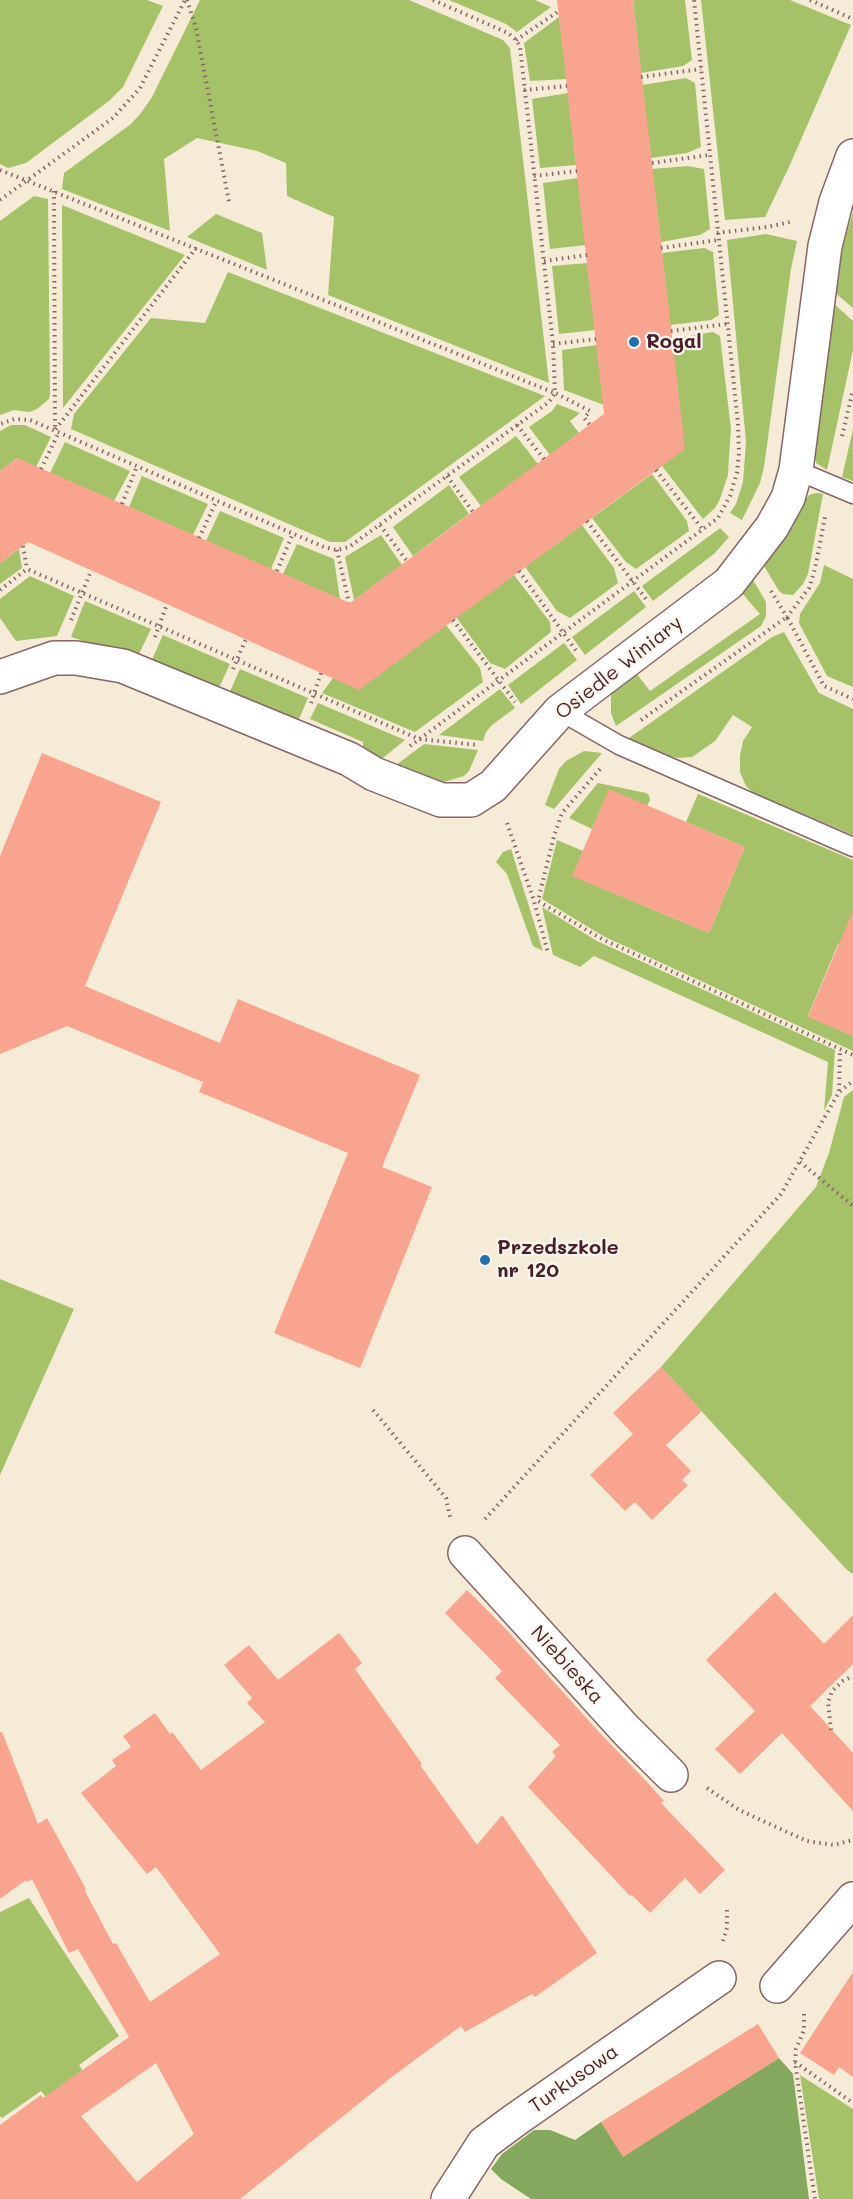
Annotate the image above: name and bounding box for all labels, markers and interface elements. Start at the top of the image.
place label: Rogal [646,330,702,354]
marker: Rogal [627,335,641,349]
street label: Osiedle Winiary [551,611,687,725]
place label: Przedszkole nr 120 [497,1236,619,1283]
marker: Przedszkole nr 120 [478,1253,492,1267]
street label: Niebieska [526,1621,608,1709]
street label: Turkusowa [525,2040,623,2118]

